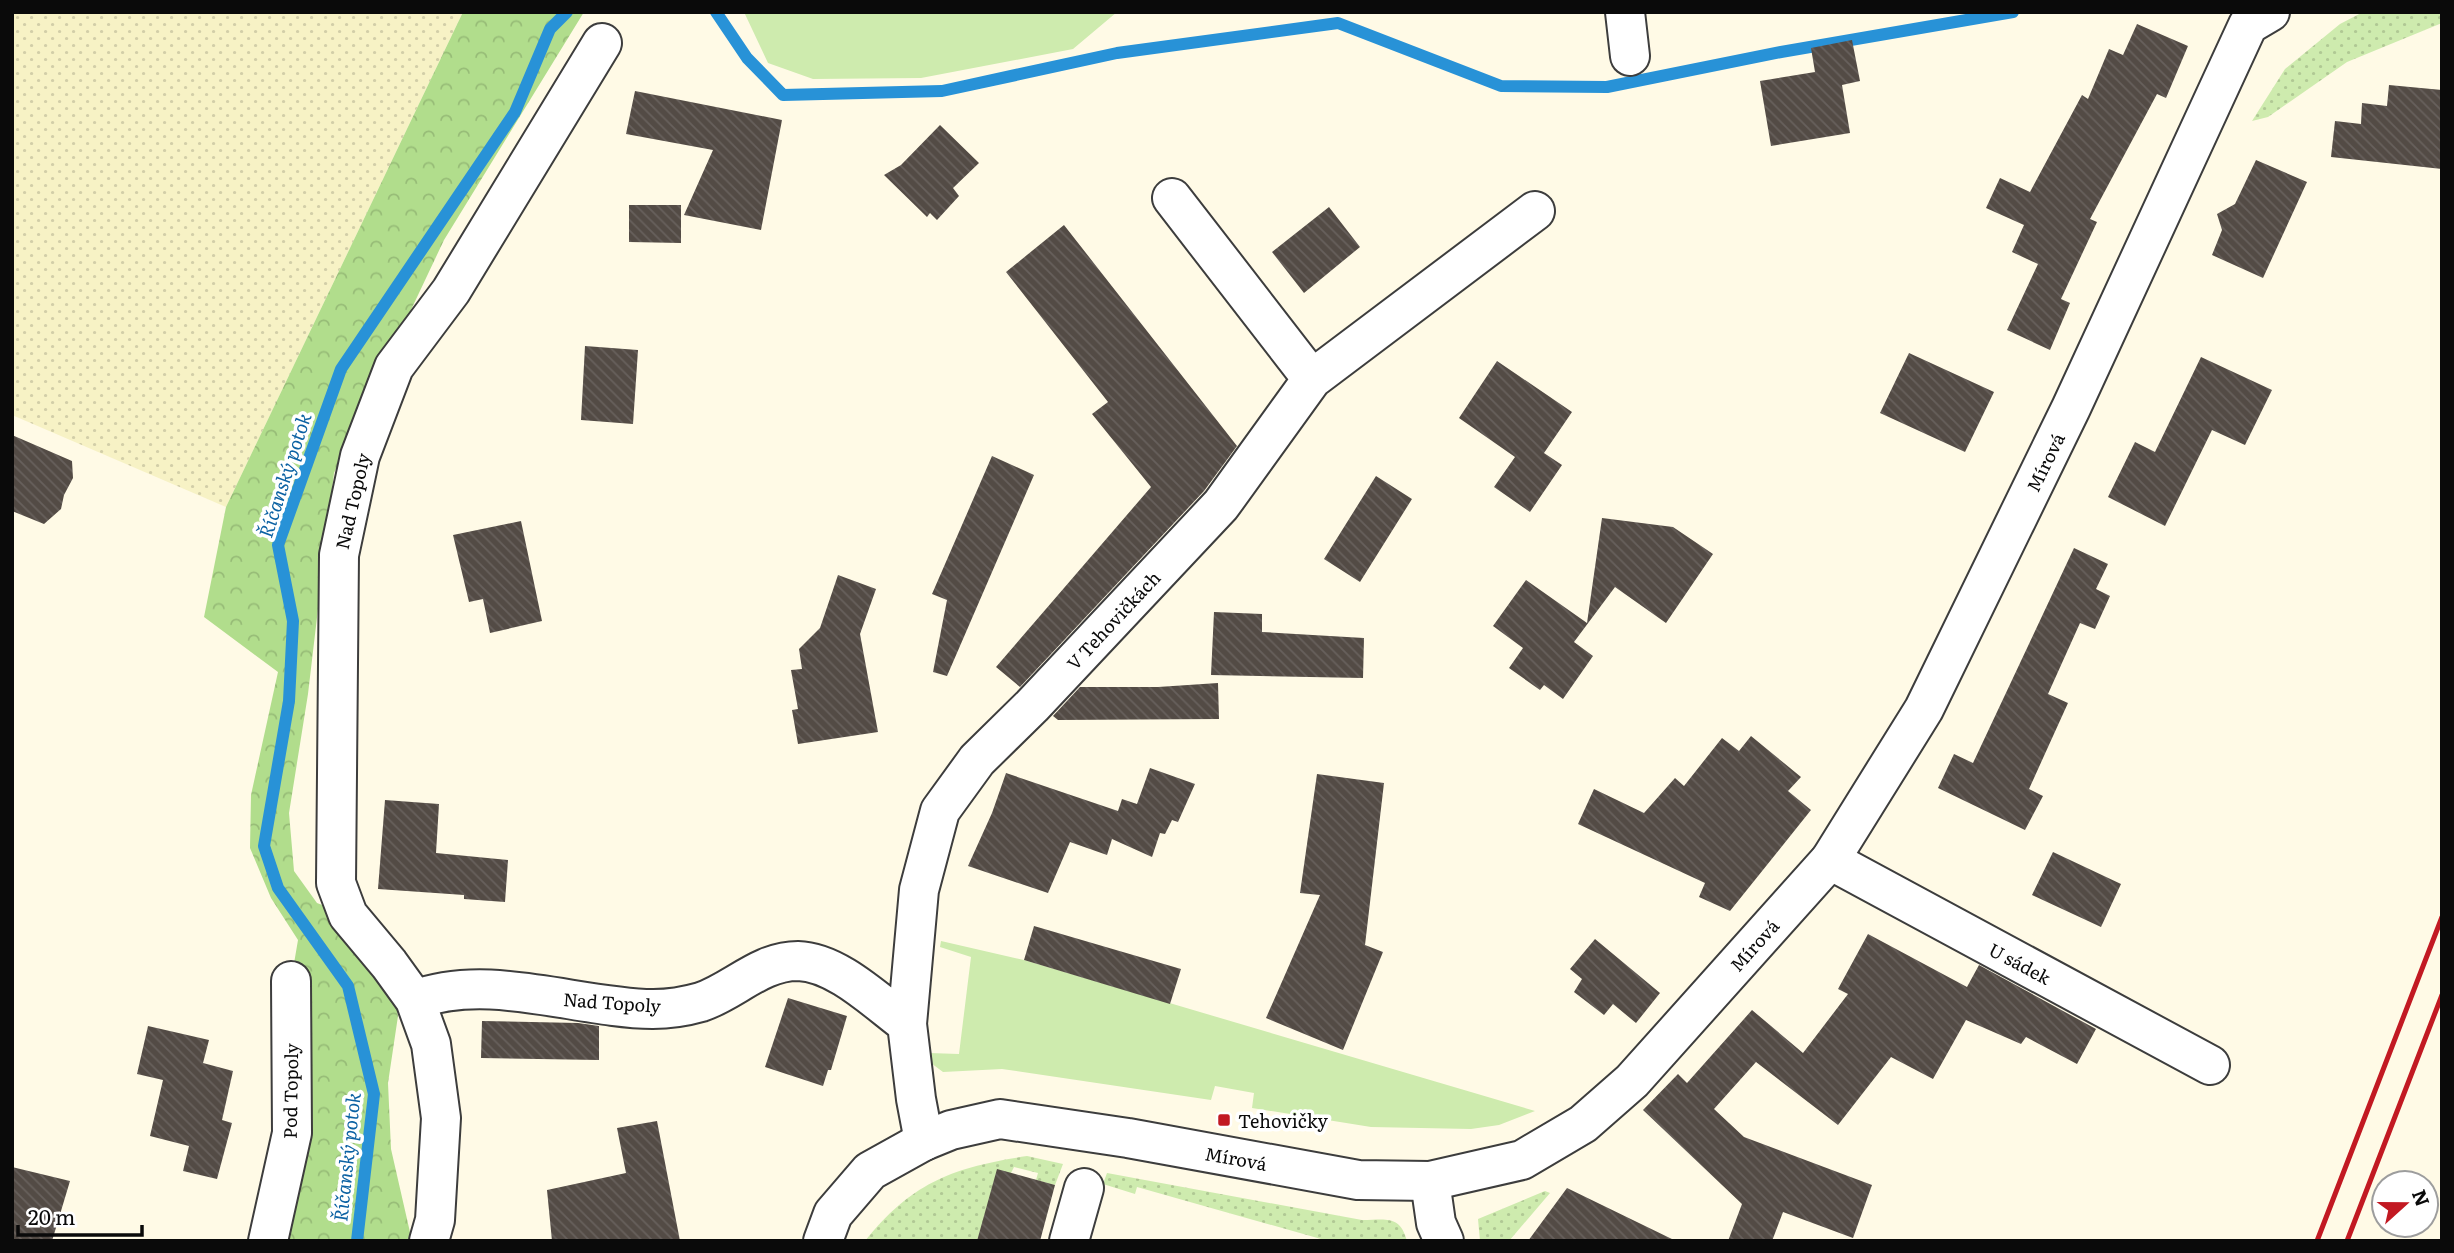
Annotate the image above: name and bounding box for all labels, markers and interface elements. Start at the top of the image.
water label: Říčanský potok [251,408,318,541]
street label: Mírová [2019,428,2071,496]
street label: Nad Topoly [328,450,376,552]
street label: V Tehovičkách [1060,564,1166,676]
street label: Mírová [1723,913,1785,977]
street label: U sádek [1984,935,2057,991]
street label: Nad Topoly [562,985,662,1019]
street label: Pod Topoly [276,1042,304,1139]
water label: Říčanský potok [325,1090,367,1223]
place label: Tehovičky [1238,1107,1329,1134]
marker: Tehovičky [1216,1112,1232,1128]
street label: Mírová [1203,1139,1269,1177]
north arrow [2370,1169,2440,1239]
text: N [2406,1185,2438,1210]
scale bar [18,1194,142,1238]
text: 20 m [28,1200,75,1231]

